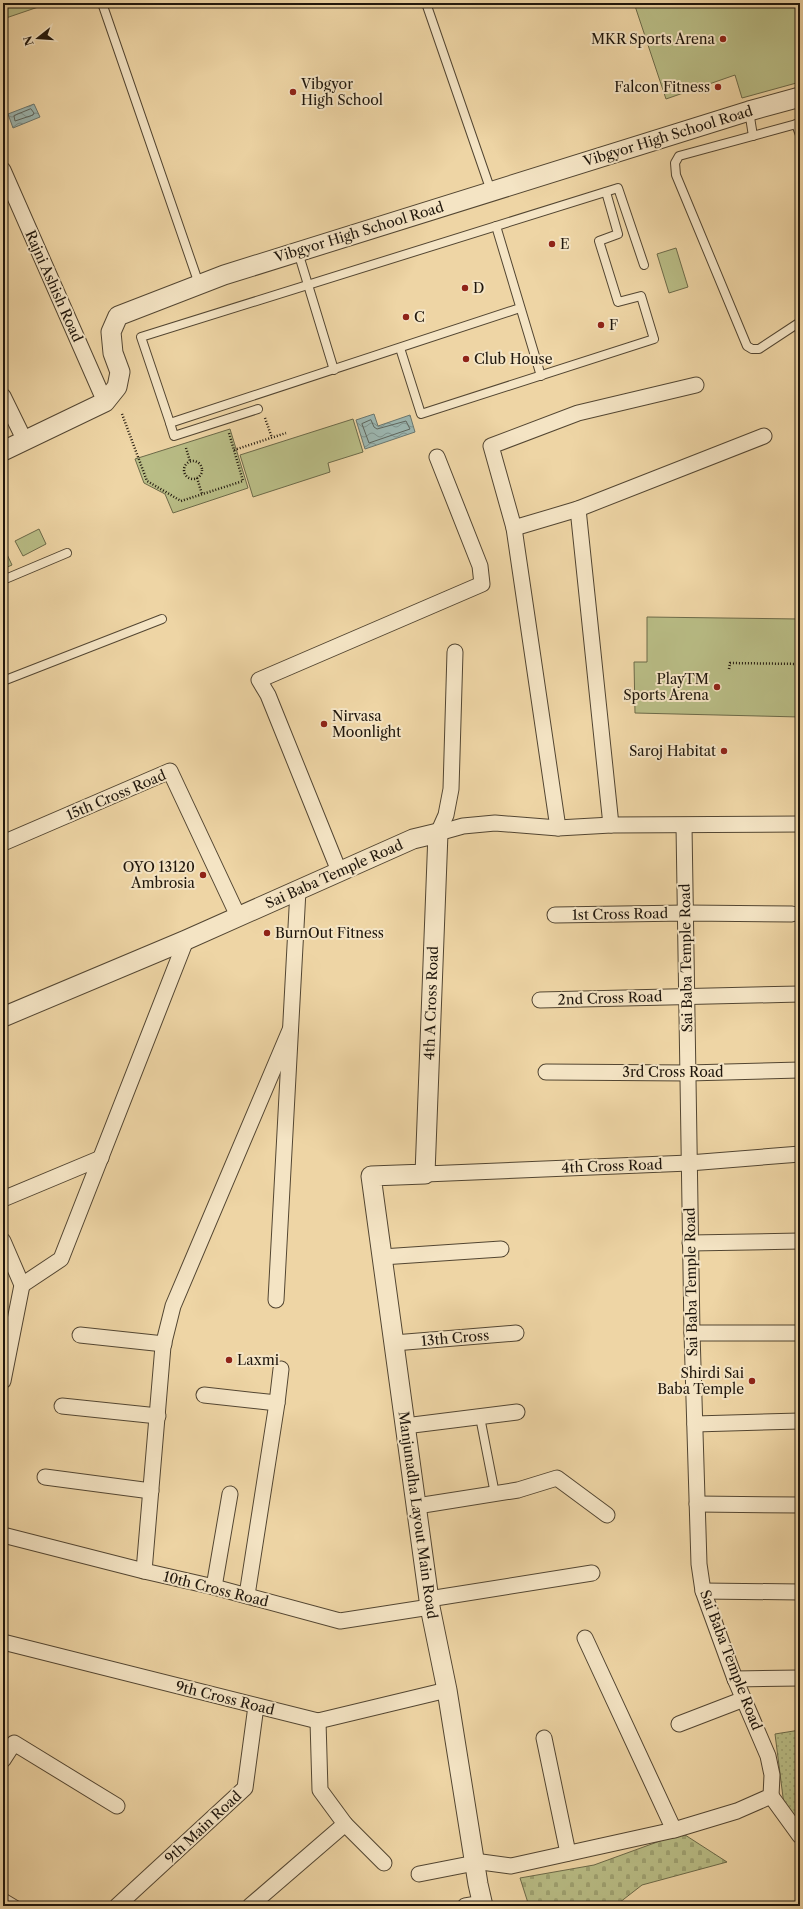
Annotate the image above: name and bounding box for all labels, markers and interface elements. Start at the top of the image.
north arrow [18,18,58,58]
place label: MKR Sports Arena [591,30,716,48]
text: N [20,34,37,48]
marker: MKR Sports Arena [718,34,728,44]
place label: Vibgyor High School [300,75,383,109]
place label: Falcon Fitness [614,78,710,96]
marker: Falcon Fitness [713,82,723,92]
marker: Vibgyor High School [288,87,298,97]
street label: Vibgyor High School Road [580,102,755,171]
street label: Vibgyor High School Road [271,198,446,267]
street label: Rajni Ashish Road [21,227,87,345]
place label: E [560,235,570,253]
marker: E [547,239,557,249]
place label: D [473,279,484,297]
marker: D [460,283,470,293]
place label: C [414,308,425,326]
marker: C [401,312,411,322]
place label: F [609,316,618,334]
marker: F [596,320,606,330]
place label: Club House [474,350,553,368]
marker: Club House [461,354,471,364]
place label: PlayTM Sports Arena [623,670,710,704]
marker: PlayTM Sports Arena [712,682,722,692]
place label: Nirvasa Moonlight [332,707,401,741]
marker: Nirvasa Moonlight [319,719,329,729]
place label: Saroj Habitat [629,742,716,760]
marker: Saroj Habitat [719,746,729,756]
street label: 15th Cross Road [63,766,169,824]
street label: Sai Baba Temple Road [262,835,406,913]
place label: OYO 13120 Ambrosia [123,858,196,892]
marker: OYO 13120 Ambrosia [198,870,208,880]
street label: Sai Baba Temple Road [676,883,696,1033]
street label: 1st Cross Road [572,904,669,924]
place label: BurnOut Fitness [275,924,384,942]
marker: BurnOut Fitness [262,928,272,938]
street label: 4th A Cross Road [420,945,442,1060]
street label: 2nd Cross Road [557,987,663,1009]
street label: 3rd Cross Road [622,1063,724,1081]
street label: 4th Cross Road [561,1155,663,1177]
street label: Sai Baba Temple Road [681,1207,701,1357]
street label: 13th Cross [420,1326,490,1350]
place label: Laxmi [237,1351,279,1369]
marker: Laxmi [224,1355,234,1365]
place label: Shirdi Sai Baba Temple [657,1364,744,1398]
marker: Shirdi Sai Baba Temple [747,1376,757,1386]
street label: Manjunadha Layout Main Road [395,1410,442,1620]
street label: 10th Cross Road [162,1567,271,1611]
street label: Sai Baba Temple Road [696,1587,766,1733]
street label: 9th Cross Road [174,1677,277,1719]
street label: 9th Main Road [161,1787,245,1867]

